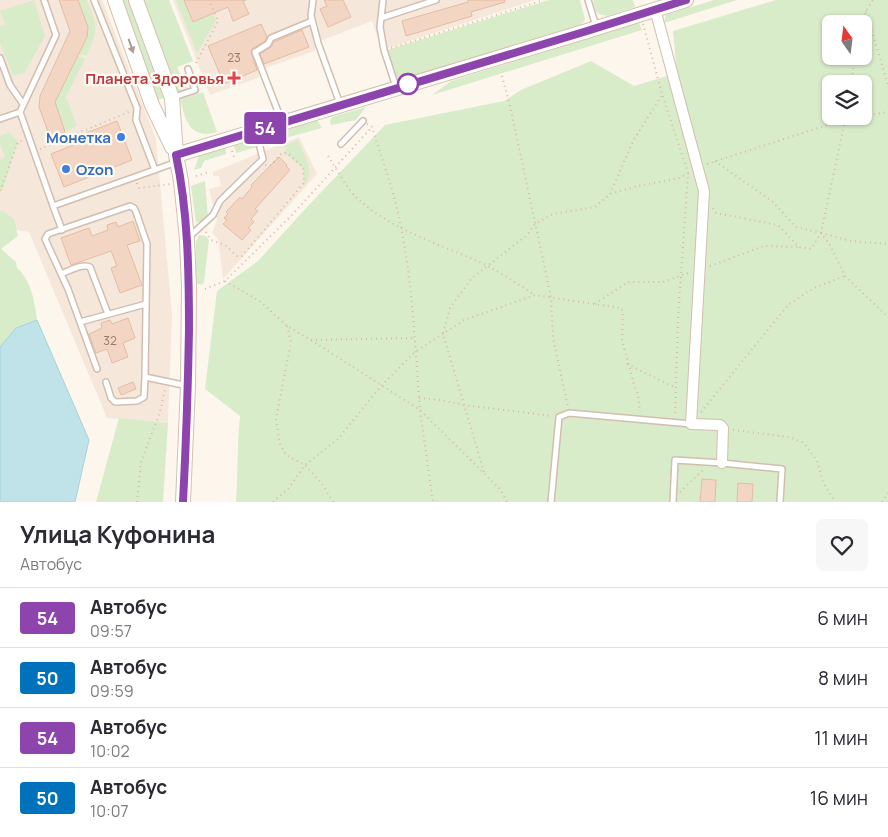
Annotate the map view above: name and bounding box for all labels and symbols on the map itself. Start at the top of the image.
north arrow [822,15,872,65]
one-way arrow [127,39,135,54]
house number: 23 [227,49,241,66]
place label: Планета Здоровья [85,68,224,89]
marker: Планета Здоровья [228,72,240,84]
unlabelled marker [397,73,419,95]
line badge: 54 [242,112,288,144]
place label: Монетка [46,127,111,148]
marker: Монетка [115,131,127,143]
place label: Ozon [76,159,113,180]
marker: Ozon [60,163,72,175]
house number: 32 [103,332,117,349]

